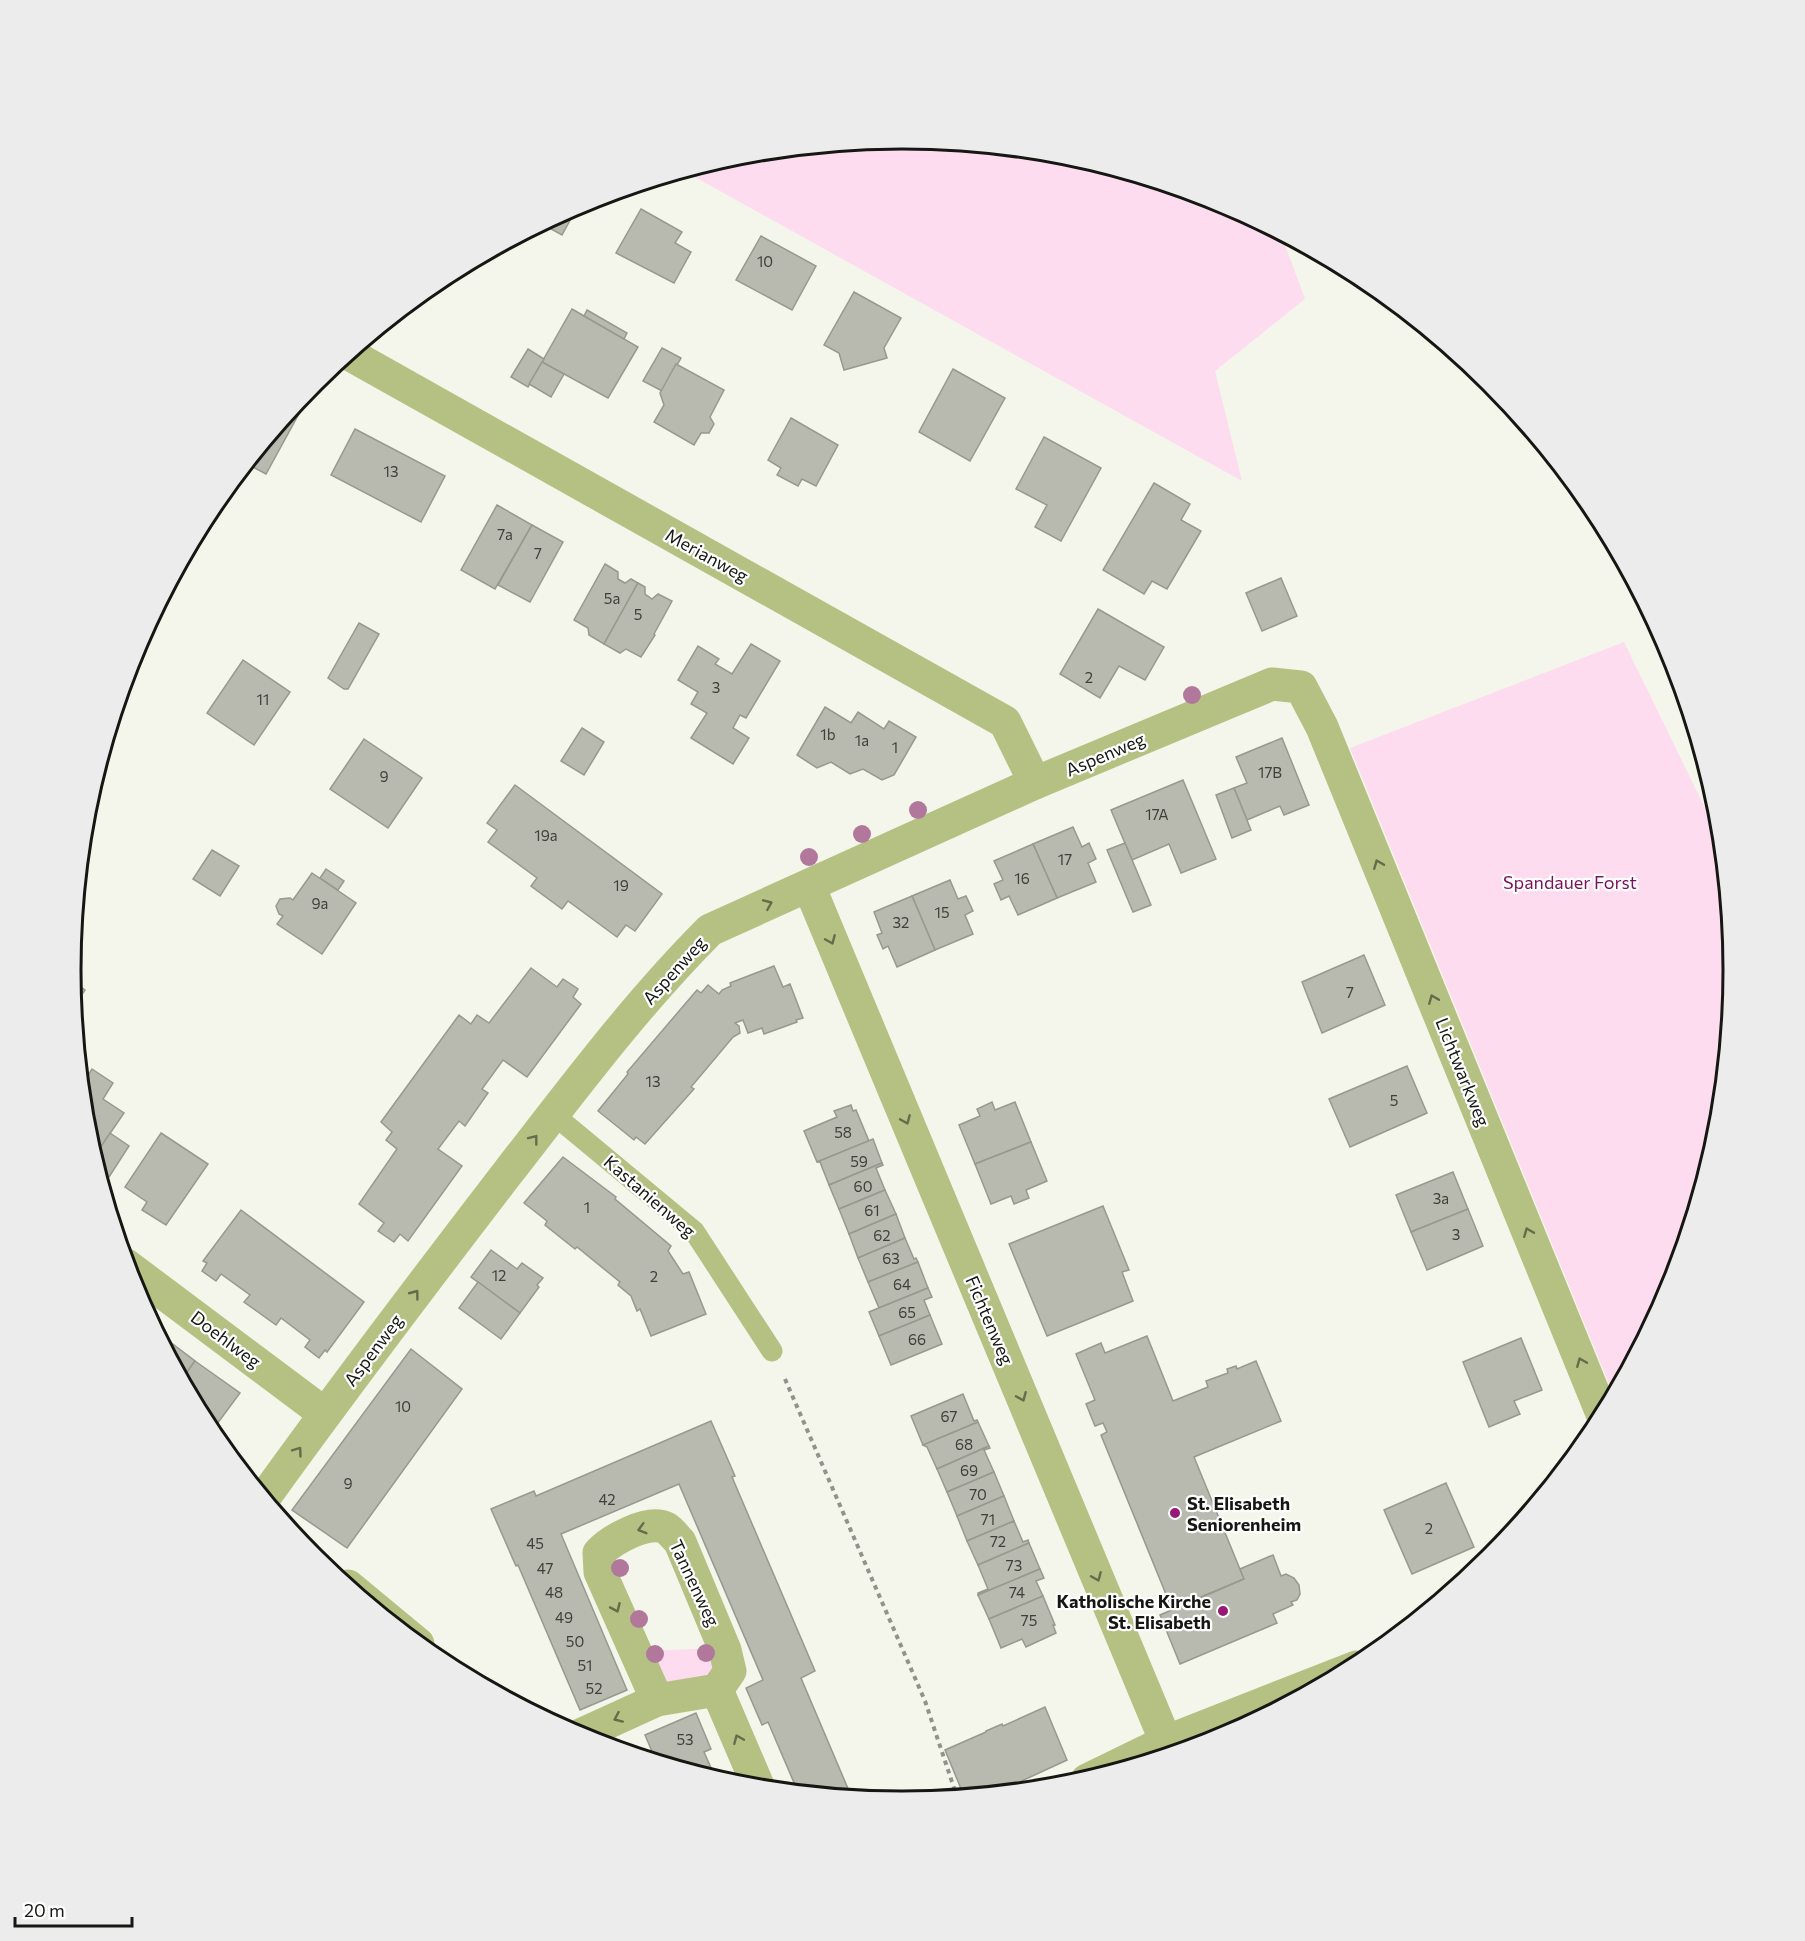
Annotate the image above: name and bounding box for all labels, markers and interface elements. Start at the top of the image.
house number: 10 [757,252,773,270]
house number: 13 [384,462,398,480]
street label: Merianweg [662,523,752,587]
house number: 7a [497,525,513,543]
house number: 7 [534,544,542,562]
house number: 5a [604,589,620,607]
house number: 5 [634,605,642,623]
house number: 2 [1085,668,1093,686]
house number: 3 [712,678,720,696]
house number: 11 [257,690,269,708]
house number: 1b [820,725,836,743]
street label: Aspenweg [1062,727,1148,781]
house number: 1a [855,731,869,749]
house number: 1 [892,738,898,756]
house number: 17B [1258,763,1282,781]
house number: 9 [379,767,389,785]
house number: 17A [1145,805,1169,823]
house number: 19a [534,826,558,844]
house number: 17 [1058,850,1072,868]
one-way arrow [1373,859,1385,870]
house number: 16 [1014,869,1030,887]
park label: Spandauer Forst [1503,871,1637,893]
house number: 19 [613,876,629,894]
house number: 9a [312,894,328,912]
one-way arrow [762,899,773,911]
house number: 15 [934,903,950,921]
house number: 32 [893,913,909,931]
street label: Aspenweg [638,931,711,1009]
one-way arrow [824,934,836,945]
house number: 7 [1346,983,1354,1001]
one-way arrow [1428,994,1440,1005]
street label: Lichtwarkweg [1431,1014,1495,1130]
house number: 13 [646,1072,660,1090]
house number: 5 [1390,1091,1398,1109]
one-way arrow [899,1114,911,1125]
house number: 58 [834,1123,852,1141]
one-way arrow [526,1135,537,1146]
street label: Kastanienweg [600,1150,701,1242]
house number: 59 [850,1152,868,1170]
house number: 60 [854,1177,872,1195]
house number: 3a [1433,1189,1449,1207]
house number: 1 [584,1198,590,1216]
house number: 61 [864,1201,880,1219]
house number: 3 [1452,1225,1460,1243]
house number: 62 [873,1226,891,1244]
one-way arrow [1523,1227,1535,1238]
house number: 63 [882,1249,900,1267]
house number: 12 [492,1266,506,1284]
house number: 2 [650,1267,658,1285]
street label: Fichtenweg [961,1272,1019,1368]
house number: 64 [893,1275,911,1293]
one-way arrow [408,1290,419,1301]
house number: 65 [898,1303,916,1321]
street label: Doehlweg [187,1306,265,1373]
street label: Aspenweg [339,1310,407,1390]
house number: 66 [908,1330,926,1348]
one-way arrow [1576,1357,1589,1367]
one-way arrow [1015,1391,1027,1402]
house number: 10 [395,1397,411,1415]
house number: 67 [941,1407,958,1425]
house number: 68 [955,1435,973,1453]
one-way arrow [291,1446,302,1457]
house number: 69 [960,1461,978,1479]
house number: 9 [343,1474,353,1492]
house number: 70 [969,1485,987,1503]
house number: 42 [598,1490,616,1508]
place label: St. Elisabeth Seniorenheim [1187,1492,1301,1535]
marker: St. Elisabeth Seniorenheim [1168,1506,1182,1520]
house number: 71 [981,1510,995,1528]
house number: 2 [1425,1519,1433,1537]
one-way arrow [638,1522,648,1535]
house number: 72 [990,1532,1006,1550]
house number: 45 [526,1534,544,1552]
street label: Tannenweg [665,1536,725,1630]
house number: 73 [1006,1556,1022,1574]
house number: 47 [537,1559,553,1577]
one-way arrow [1090,1571,1102,1582]
house number: 48 [545,1583,563,1601]
house number: 74 [1009,1583,1025,1601]
place label: Katholische Kirche St. Elisabeth [1056,1590,1211,1633]
one-way arrow [609,1602,621,1613]
marker: Katholische Kirche St. Elisabeth [1216,1604,1230,1618]
house number: 49 [555,1608,573,1626]
house number: 75 [1021,1611,1037,1629]
house number: 50 [566,1632,584,1650]
house number: 51 [577,1656,593,1674]
house number: 52 [586,1679,602,1697]
one-way arrow [613,1711,624,1723]
house number: 53 [676,1730,694,1748]
one-way arrow [733,1734,745,1745]
scale bar [15,1890,132,1928]
text: 20 m [24,1899,65,1921]

